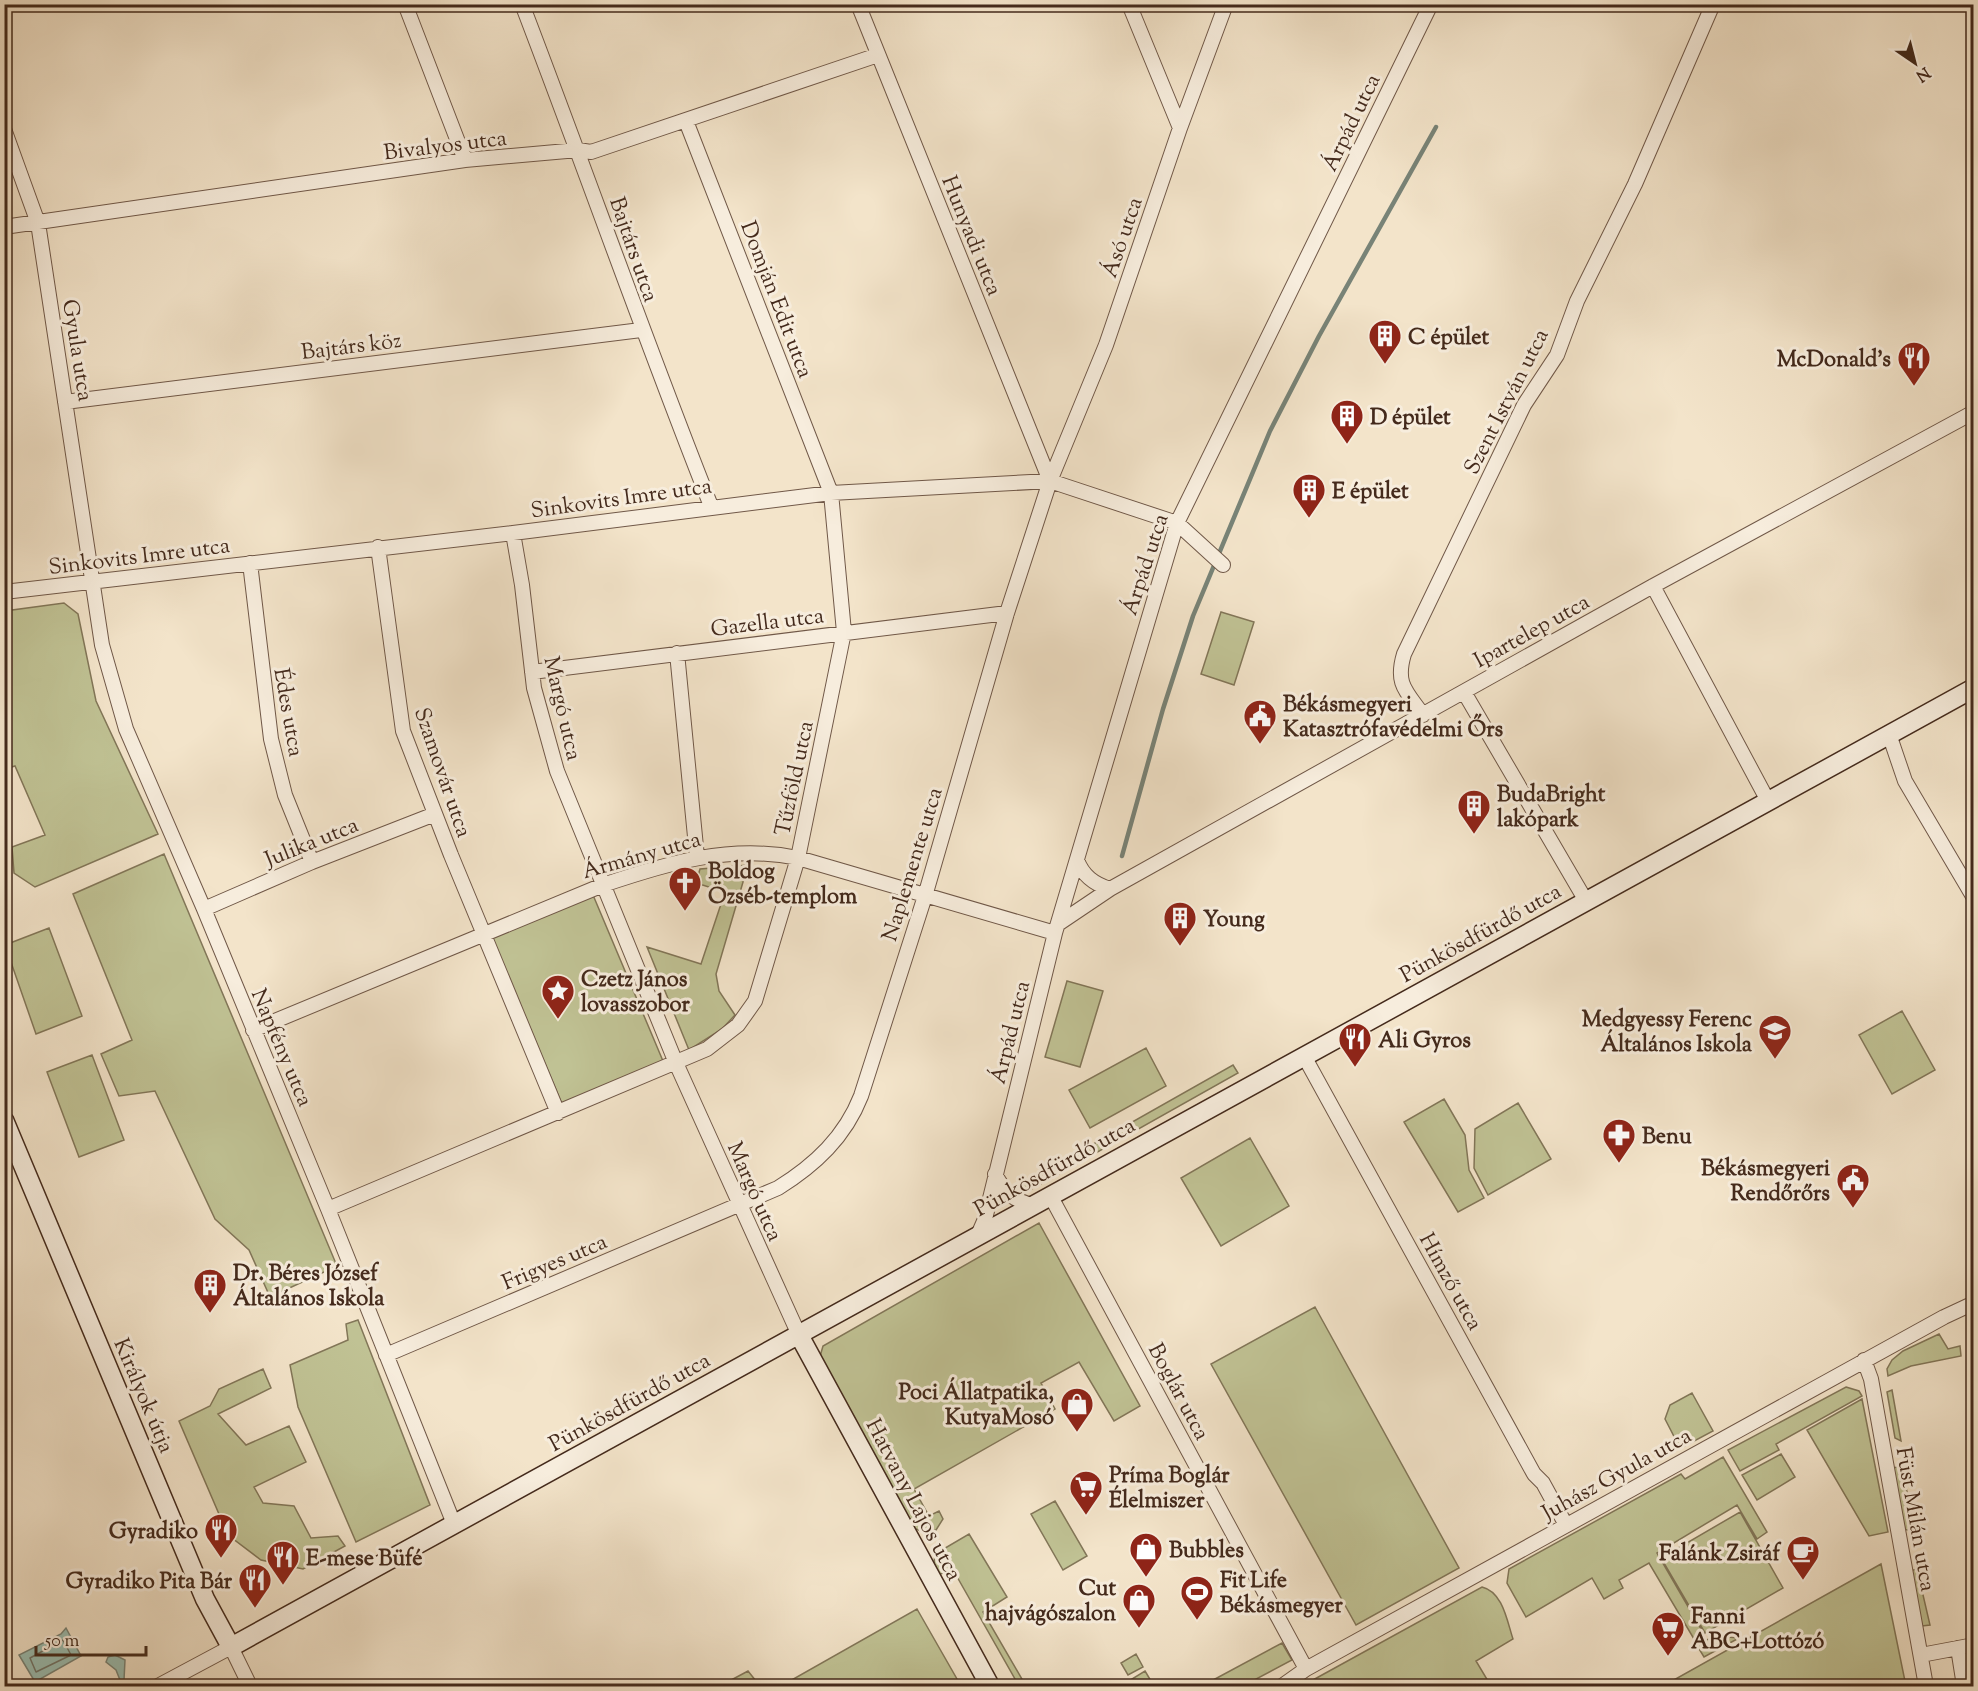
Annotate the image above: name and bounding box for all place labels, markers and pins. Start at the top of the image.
building icon: C épület [1367,318,1403,365]
place label: C épület [1408,323,1489,355]
restaurant icon: McDonald's [1896,340,1932,387]
place label: McDonald's [1777,345,1891,377]
building icon: D épület [1329,398,1365,445]
place label: D épület [1370,403,1451,435]
building icon: E épület [1291,472,1327,519]
place label: E épület [1332,477,1409,509]
place label: Békásmegyeri Katasztrófavédelmi Őrs [1283,690,1503,747]
public building icon: Békásmegyeri Katasztrófavédelmi Őrs [1242,698,1278,745]
place label: BudaBright lakópark [1497,780,1606,837]
building icon: BudaBright lakópark [1456,788,1492,835]
place label: Boldog Özséb-templom [708,857,858,914]
church icon: Boldog Özséb-templom [667,865,703,912]
building icon: Young [1162,900,1198,947]
place label: Young [1203,905,1265,937]
place label: Czetz János lovasszobor [581,965,690,1022]
place icon: Czetz János lovasszobor [540,973,576,1020]
place label: Medgyessy Ferenc Általános Iskola [1582,1005,1753,1062]
school or university icon: Medgyessy Ferenc Általános Iskola [1757,1013,1793,1060]
restaurant icon: Ali Gyros [1337,1021,1373,1068]
place label: Ali Gyros [1378,1026,1471,1058]
pharmacy icon: Benu [1601,1117,1637,1164]
place label: Benu [1642,1122,1692,1154]
place label: Békásmegyeri Rendőrőrs [1701,1154,1831,1211]
public building icon: Békásmegyeri Rendőrőrs [1835,1162,1871,1209]
place label: Dr. Béres József Általános Iskola [233,1259,385,1316]
building icon: Dr. Béres József Általános Iskola [192,1267,228,1314]
place label: Poci Állatpatika, KutyaMosó [899,1377,1054,1435]
shop icon: Poci Állatpatika, KutyaMosó [1059,1386,1095,1433]
place label: Príma Boglár Élelmiszer [1109,1461,1230,1518]
supermarket icon: Príma Boglár Élelmiszer [1068,1469,1104,1516]
restaurant icon: Gyradiko [203,1512,239,1559]
place label: Gyradiko [109,1517,198,1549]
shop icon: Bubbles [1128,1531,1164,1578]
cafe icon: Falánk Zsiráf [1785,1534,1821,1581]
place label: Bubbles [1169,1536,1244,1568]
restaurant icon: E-mese Büfé [265,1539,301,1586]
place label: Falánk Zsiráf [1659,1539,1781,1571]
place label: E-mese Büfé [306,1544,423,1576]
restaurant icon: Gyradiko Pita Bár [237,1562,273,1609]
place label: Fit Life Békásmegyer [1220,1566,1344,1623]
place label: Gyradiko Pita Bár [65,1567,233,1599]
place label: Cut hajvágószalon [985,1574,1116,1631]
sports icon: Fit Life Békásmegyer [1179,1574,1215,1621]
shop icon: Cut hajvágószalon [1121,1582,1157,1629]
place label: Fanni ABC+Lottózó [1691,1602,1824,1659]
supermarket icon: Fanni ABC+Lottózó [1650,1610,1686,1657]

